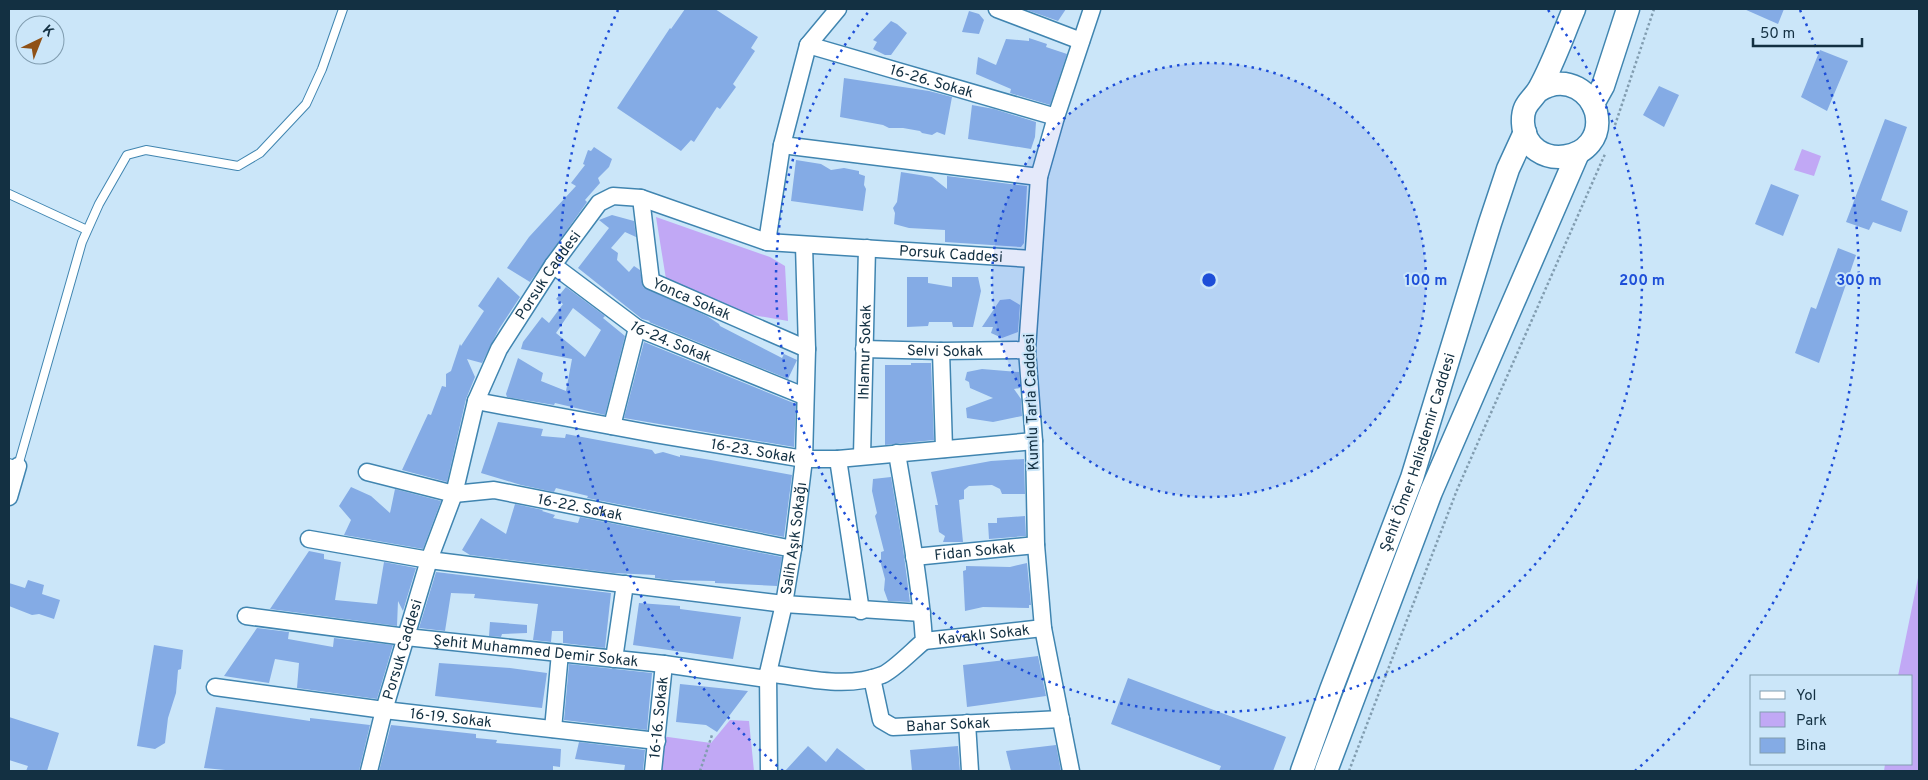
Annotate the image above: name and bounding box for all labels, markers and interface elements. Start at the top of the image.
north arrow [15,15,65,65]
scale bar [1753,15,1862,47]
text: K [38,22,57,41]
text: 50 m [1760,25,1795,44]
street label: 16-26. Sokak [887,61,976,104]
street label: Porsuk Caddesi [512,228,586,324]
street label: Porsuk Caddesi [898,242,1003,268]
centre of rings [1200,271,1218,289]
text: 100 m [1405,272,1447,291]
text: 200 m [1619,272,1665,291]
text: 300 m [1836,272,1882,291]
street label: Yonca Sokak [649,275,734,326]
street label: Ihlamur Sokak [855,304,877,400]
street label: 16-24. Sokak [625,318,714,368]
street label: Kumlu Tarla Caddesi [1021,333,1044,471]
street label: Selvi Sokak [907,342,983,362]
street label: Şehit Ömer Halisdemir Caddesi [1377,351,1461,555]
street label: 16-23. Sokak [709,436,797,469]
street label: Salih Aşık Sokağı [778,481,812,597]
street label: 16-22. Sokak [536,491,624,526]
street label: Fidan Sokak [933,539,1016,566]
street label: Porsuk Caddesi [380,597,428,702]
street label: Kavaklı Sokak [937,621,1031,650]
street label: Şehit Muhammed Demir Sokak [432,632,639,672]
street label: 16-16. Sokak [646,675,674,759]
legend [1750,675,1913,765]
text: Yol [1796,687,1817,706]
street label: 16-19. Sokak [409,705,493,733]
text: Park [1796,712,1827,731]
street label: Bahar Sokak [906,714,991,737]
text: Bina [1796,737,1826,756]

